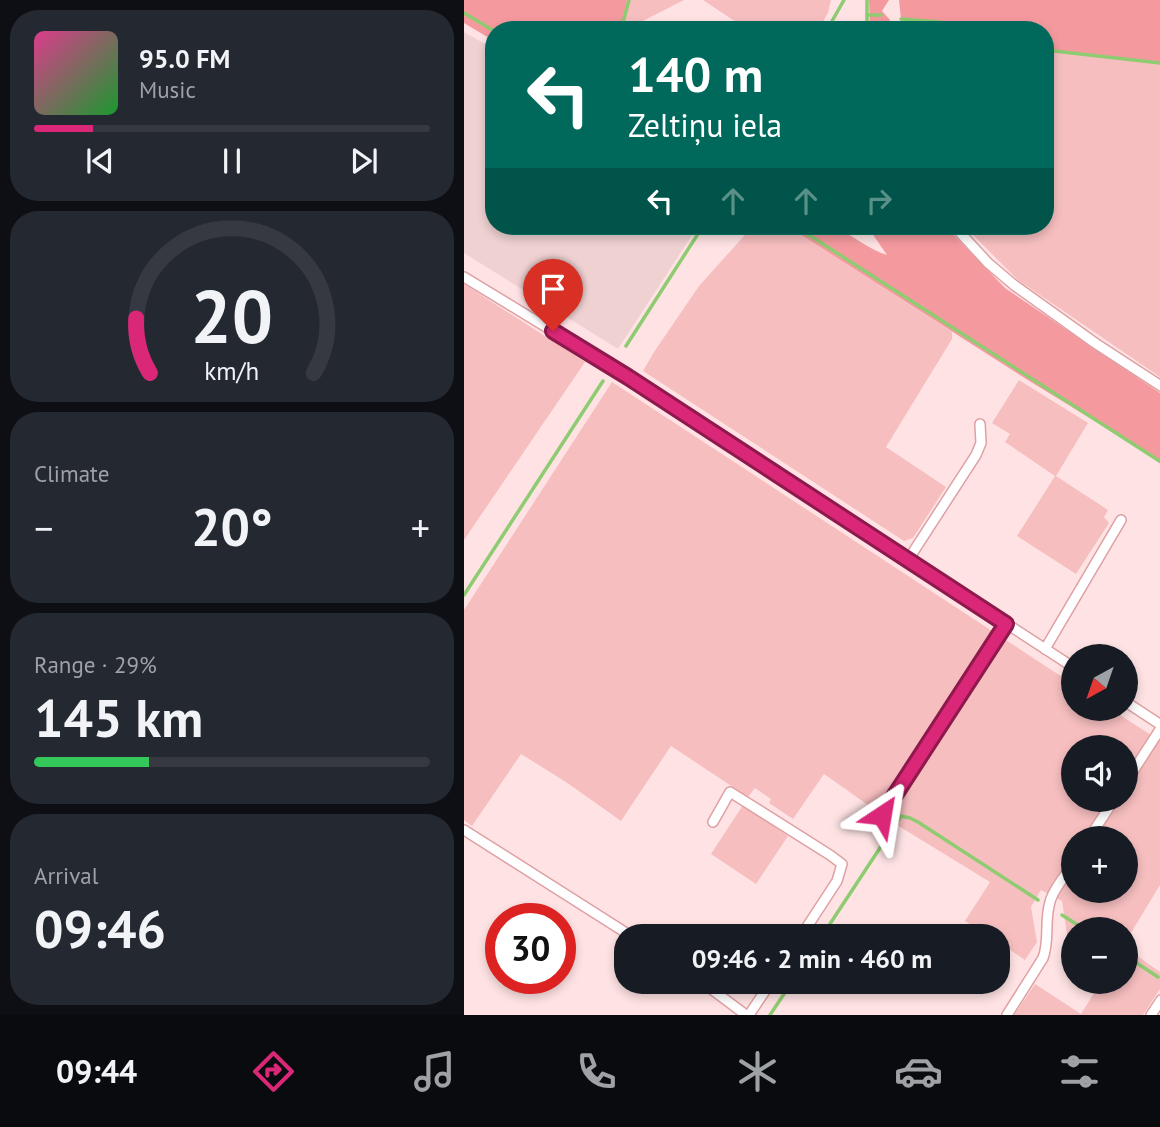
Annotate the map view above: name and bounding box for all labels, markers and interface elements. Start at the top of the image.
text: 95.0 FM [139,42,230,75]
text: 140 m [628,42,763,106]
icon: left [513,49,604,140]
text: Music [139,75,196,104]
text: Zeltiņu iela [628,104,782,146]
icon: previous [81,142,119,180]
icon: pause [213,142,251,180]
icon: next [345,142,383,180]
icon: left [641,182,679,220]
icon: ahead [714,182,752,220]
icon: ahead [787,182,825,220]
icon: right [860,182,898,220]
pin [523,259,583,331]
text: 20 [191,269,273,363]
icon: arrive [534,270,572,308]
text: km/h [205,354,259,386]
text: Climate [34,459,109,488]
text: 20° [191,493,273,560]
text: − [34,503,53,552]
text: + [411,503,430,552]
north arrow [1061,644,1138,721]
map controls [1061,644,1138,994]
text: Range · 29% [34,650,157,679]
text: 145 km [34,684,203,751]
button: sound [1061,735,1138,812]
position arrow [845,778,919,852]
button: + [1061,826,1138,903]
text: Arrival [34,861,98,890]
text: 09:46 [34,895,166,962]
speed limit sign: 30 [485,903,576,994]
button: − [1061,917,1138,994]
text: 09:46 · 2 min · 460 m [692,942,932,975]
icon: directions [249,1047,298,1096]
icon: music [410,1047,459,1096]
icon: phone [572,1047,621,1096]
icon: climate [733,1047,782,1096]
icon: car [894,1047,943,1096]
icon: filters [1055,1047,1104,1096]
text: 09:44 [56,1050,137,1092]

